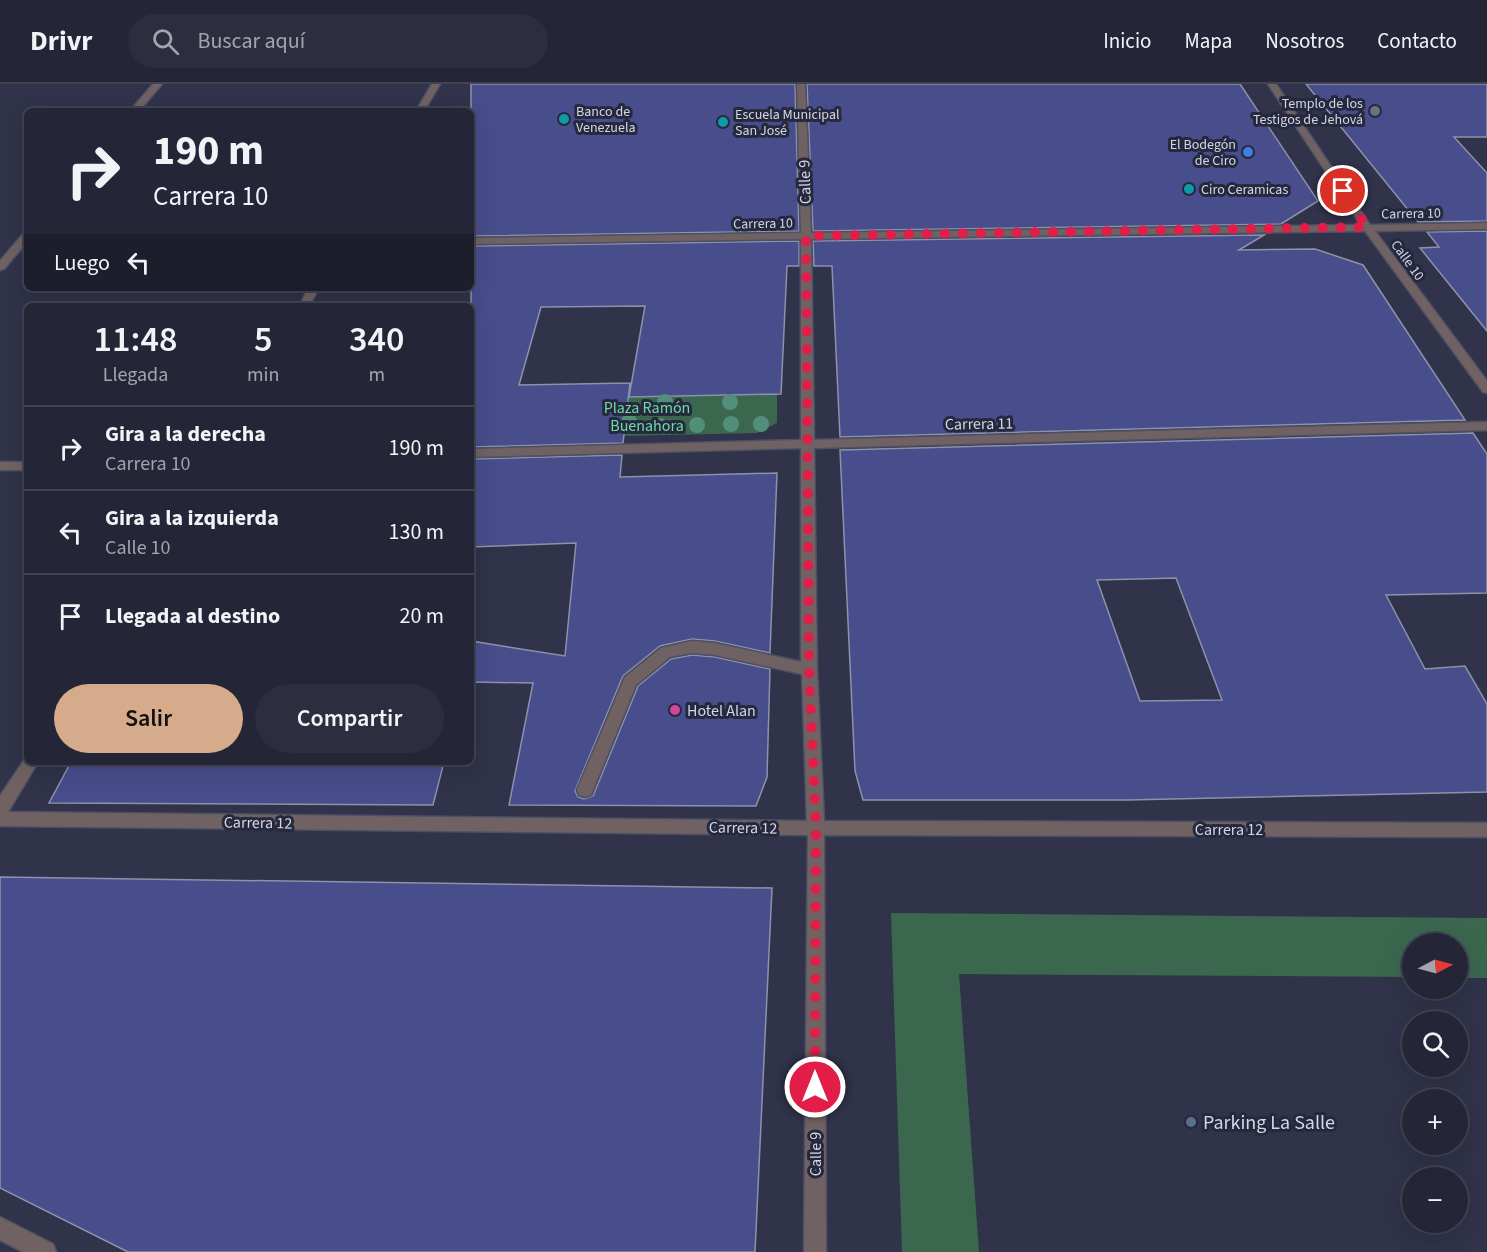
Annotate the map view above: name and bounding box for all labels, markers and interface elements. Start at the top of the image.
search box [128,14,548,68]
text: Drivr [30,21,92,61]
icon: search [149,25,182,58]
text: Buscar aquí [197,25,305,57]
text: Inicio [1103,26,1151,56]
text: Mapa [1184,26,1232,56]
text: Nosotros [1265,26,1344,56]
text: Contacto [1377,26,1457,56]
place label: Templo de los Testigos de Jehová [1253,94,1363,130]
place label: Banco de Venezuela [576,102,636,138]
marker: Templo de los Testigos de Jehová [1368,104,1382,118]
place label: Escuela Municipal San José [735,105,840,141]
marker: Banco de Venezuela [557,112,571,126]
marker: Escuela Municipal San José [716,115,730,129]
text: 190 m [153,121,264,181]
icon: right [54,132,132,210]
place label: El Bodegón de Ciro [1170,135,1236,171]
marker: El Bodegón de Ciro [1241,145,1255,159]
street label: Calle 9 [793,159,817,205]
pin [1317,165,1368,216]
icon: arrive [1326,174,1359,207]
text: Carrera 10 [153,177,268,216]
place label: Ciro Ceramicas [1201,180,1288,200]
marker: Ciro Ceramicas [1182,182,1196,196]
street label: Carrera 10 [1381,203,1441,225]
street label: Carrera 10 [733,213,793,235]
street label: Calle 10 [1386,236,1429,285]
icon: left [122,246,155,279]
text: Luego [54,247,110,279]
text: 11:48 [94,314,177,365]
text: 5 [254,314,272,365]
text: 340 [349,314,404,365]
text: Llegada [103,361,168,389]
text: min [247,361,279,389]
text: m [368,361,385,389]
park label: Plaza Ramón Buenahora [604,397,690,437]
street label: Carrera 11 [945,412,1013,436]
text: Gira a la derecha [105,418,266,450]
icon: right [54,432,87,465]
text: 190 m [389,432,444,464]
text: Carrera 10 [105,450,191,478]
text: Gira a la izquierda [105,502,279,534]
icon: left [54,516,87,549]
text: 130 m [389,516,444,548]
text: Calle 10 [105,534,171,562]
icon: arrive [54,600,87,633]
text: Llegada al destino [105,600,280,632]
text: 20 m [399,600,444,632]
button: Salir [54,684,243,753]
button: Compartir [255,684,444,753]
place label: Hotel Alan [687,700,756,722]
marker: Hotel Alan [668,703,682,717]
street label: Carrera 12 [224,811,292,835]
street label: Carrera 12 [709,816,777,840]
street label: Carrera 12 [1195,819,1263,841]
north arrow [1402,933,1468,999]
map controls [1402,933,1468,1233]
button: search [1402,1011,1468,1077]
position arrow [783,1055,847,1119]
button: + [1402,1089,1468,1155]
place label: Parking La Salle [1203,1109,1335,1137]
marker: Parking La Salle [1184,1115,1198,1129]
street label: Calle 9 [805,1132,827,1176]
button: − [1402,1167,1468,1233]

